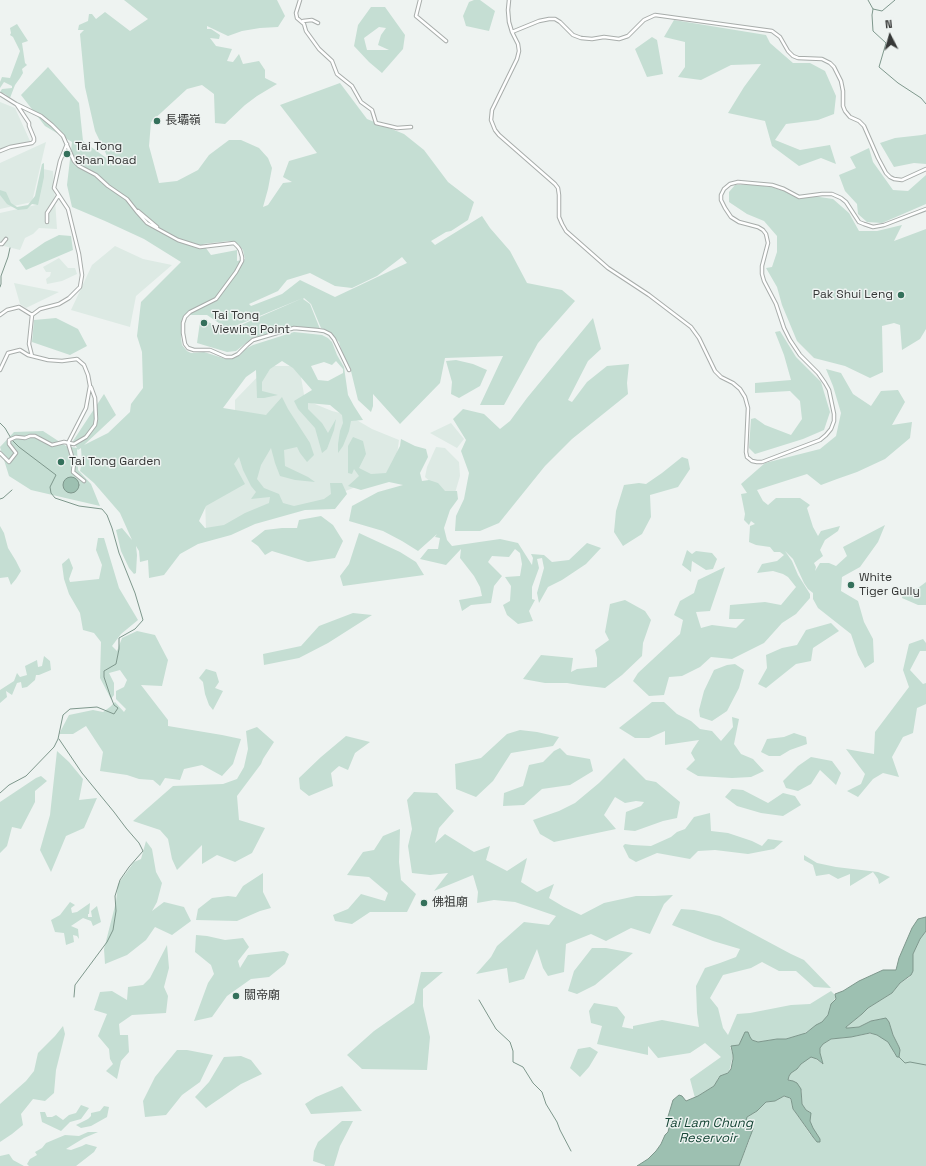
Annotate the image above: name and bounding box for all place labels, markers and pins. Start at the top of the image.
place label: 長壩嶺 [165,114,201,128]
marker: 長壩嶺 [152,116,162,126]
place label: Tai Tong Shan Road [75,140,137,168]
marker: Tai Tong Shan Road [62,149,72,159]
place label: Pak Shui Leng [813,288,893,302]
marker: Pak Shui Leng [896,290,906,300]
place label: Tai Tong Viewing Point [212,309,290,337]
marker: Tai Tong Viewing Point [199,318,209,328]
place label: Tai Tong Garden [69,455,161,469]
marker: Tai Tong Garden [56,457,66,467]
place label: White Tiger Gully [859,571,920,599]
marker: White Tiger Gully [846,580,856,590]
place label: 佛祖廟 [432,896,468,910]
marker: 佛祖廟 [419,898,429,908]
place label: 關帝廟 [244,989,280,1003]
marker: 關帝廟 [231,991,241,1001]

